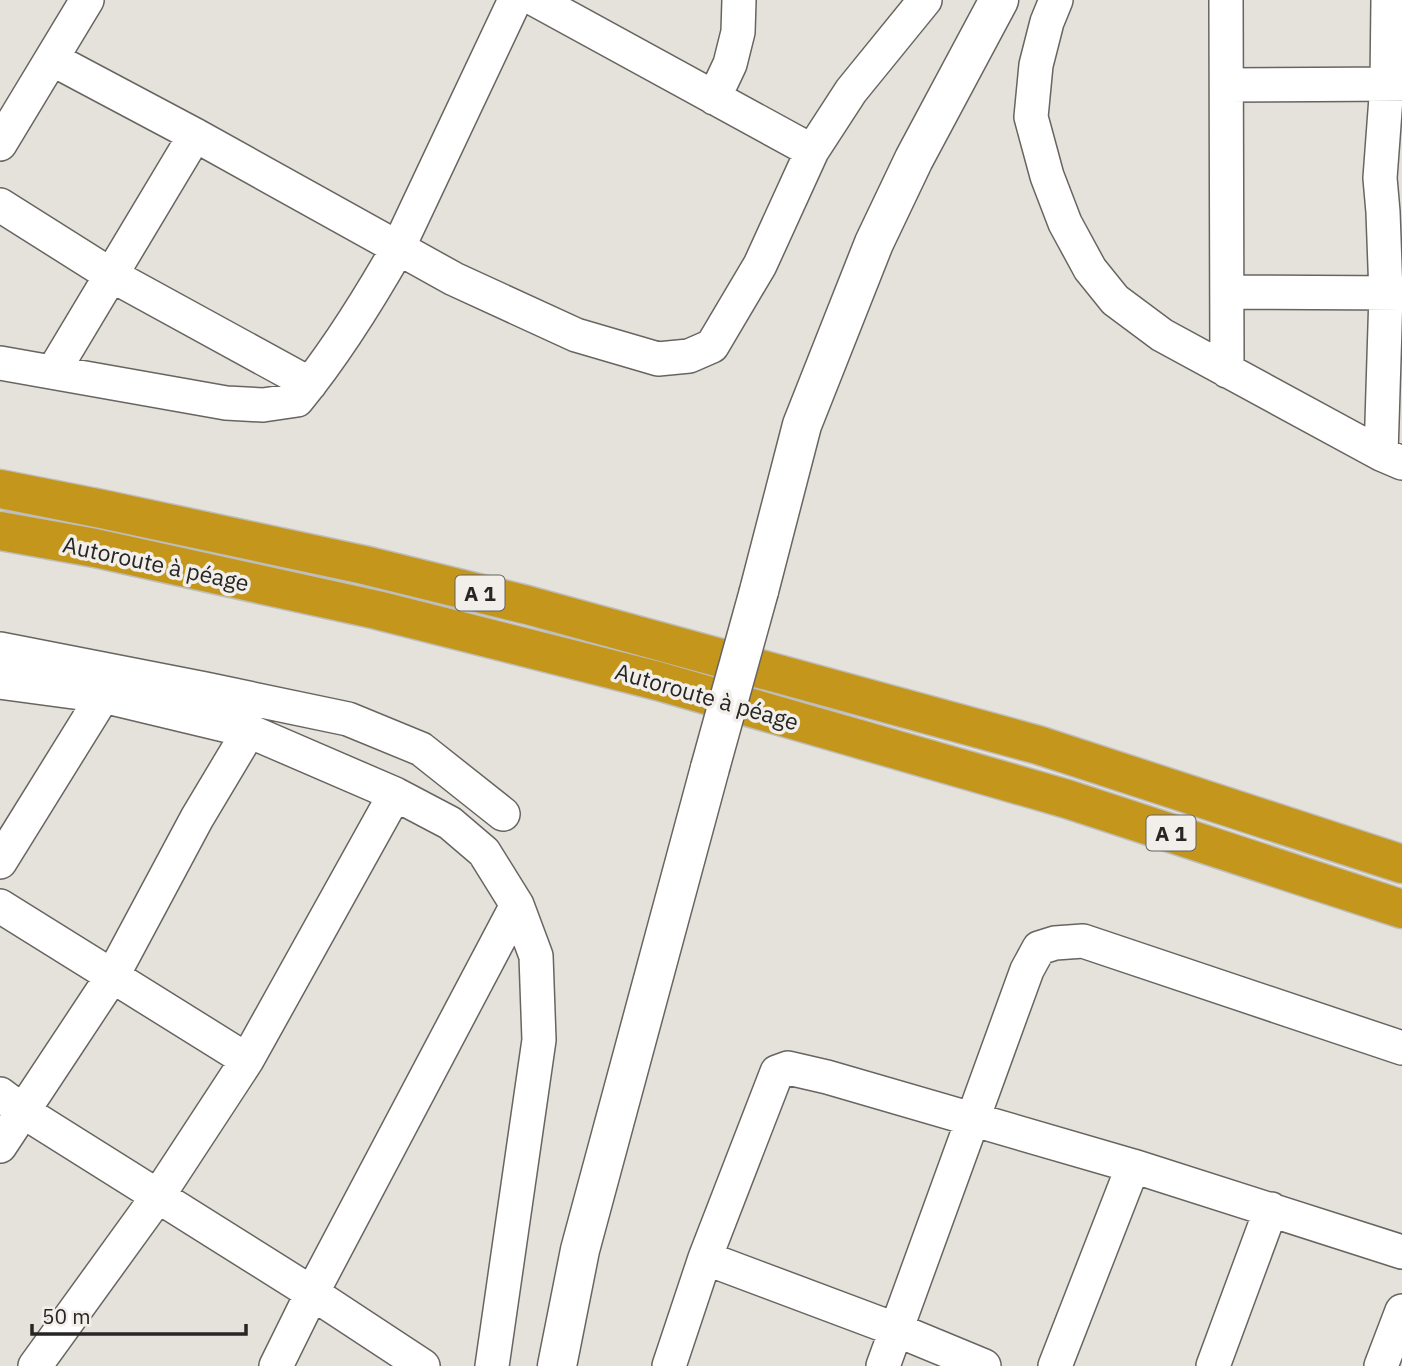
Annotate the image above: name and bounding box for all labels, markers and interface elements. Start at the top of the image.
street label: Autoroute à péage [60,529,252,597]
road number: A 1 [456,576,504,610]
street label: Autoroute à péage [612,655,802,737]
road number: A 1 [1146,816,1196,850]
scale bar [32,1292,245,1336]
text: 50 m [42,1302,91,1330]

